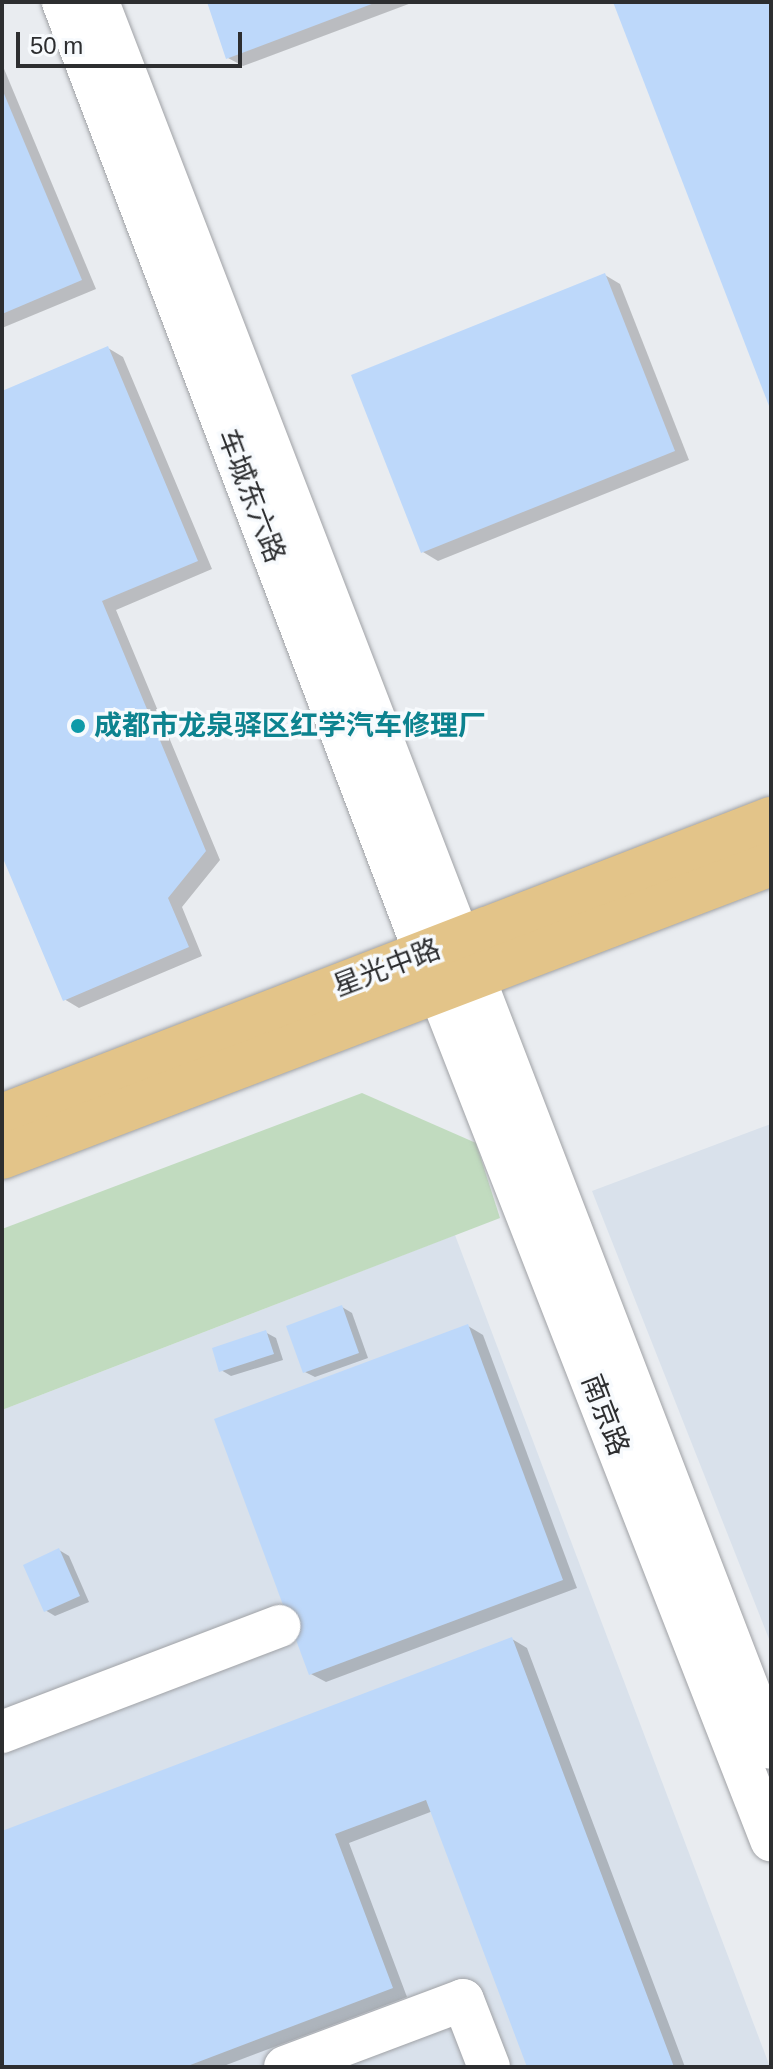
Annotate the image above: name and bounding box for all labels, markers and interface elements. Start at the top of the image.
scale bar [20,16,246,66]
text: 50 m [30,32,83,59]
street label: 车城东六路 [210,425,292,567]
place label: 成都市龙泉驿区红学汽车修理厂 [94,709,486,743]
marker: 成都市龙泉驿区红学汽车修理厂 [69,717,87,735]
street label: 星光中路 [329,932,445,1004]
street label: 南京路 [574,1370,636,1460]

